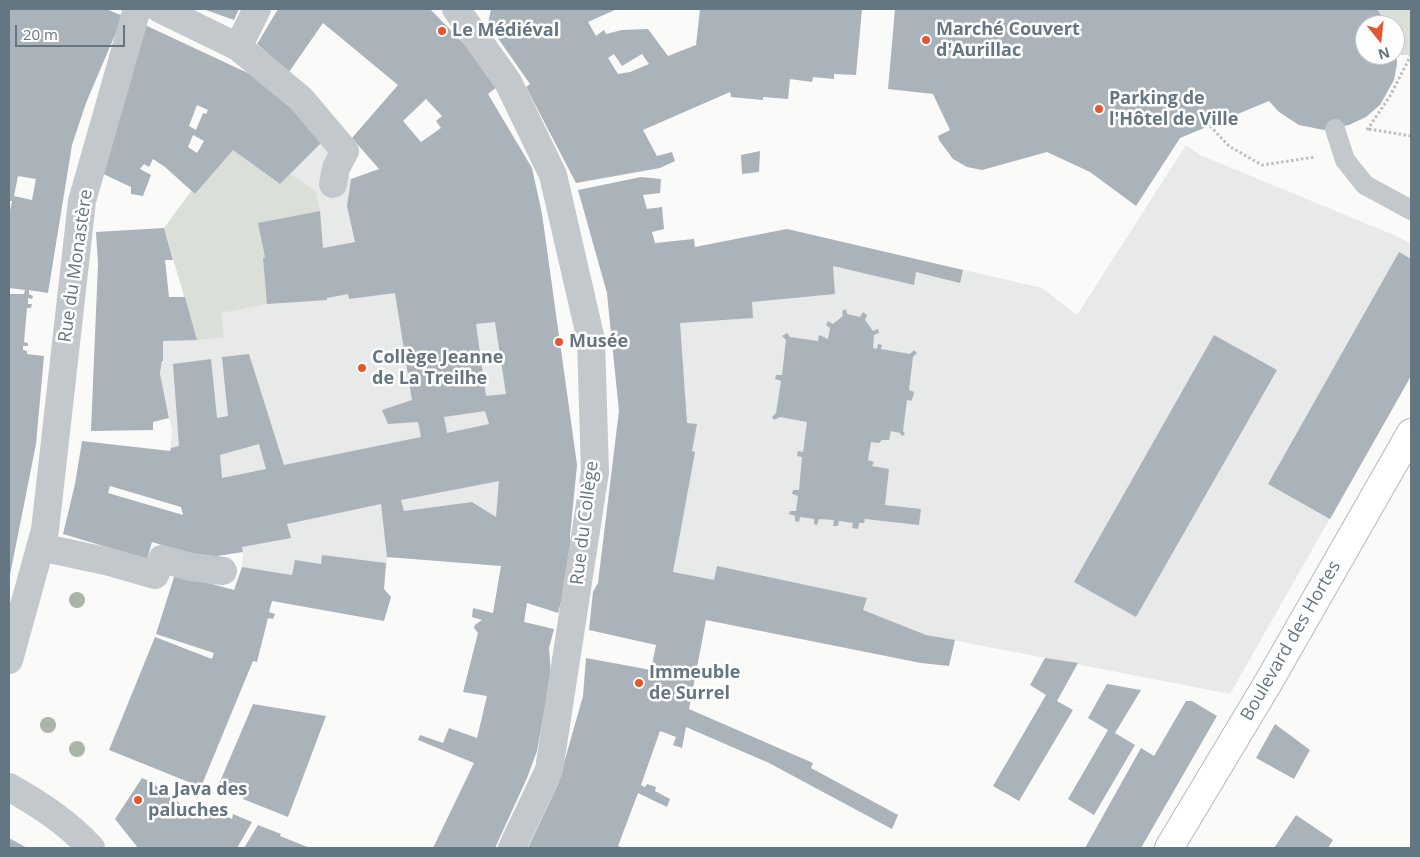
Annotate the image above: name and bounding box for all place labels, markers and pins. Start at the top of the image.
place label: Marché Couvert d'Aurillac [936,19,1080,62]
place label: Le Médiéval [452,20,559,42]
marker: Le Médiéval [436,25,448,37]
marker: Marché Couvert d'Aurillac [920,34,932,46]
place label: Parking de l'Hôtel de Ville [1109,88,1238,130]
marker: Parking de l'Hôtel de Ville [1093,103,1105,115]
place label: Musée [569,331,628,353]
marker: Musée [553,336,565,348]
place label: Collège Jeanne de La Treilhe [372,347,503,389]
marker: Collège Jeanne de La Treilhe [356,362,368,374]
place label: Immeuble de Surrel [649,662,740,704]
marker: Immeuble de Surrel [633,677,645,689]
place label: La Java des paluches [148,779,247,822]
marker: La Java des paluches [132,794,144,806]

